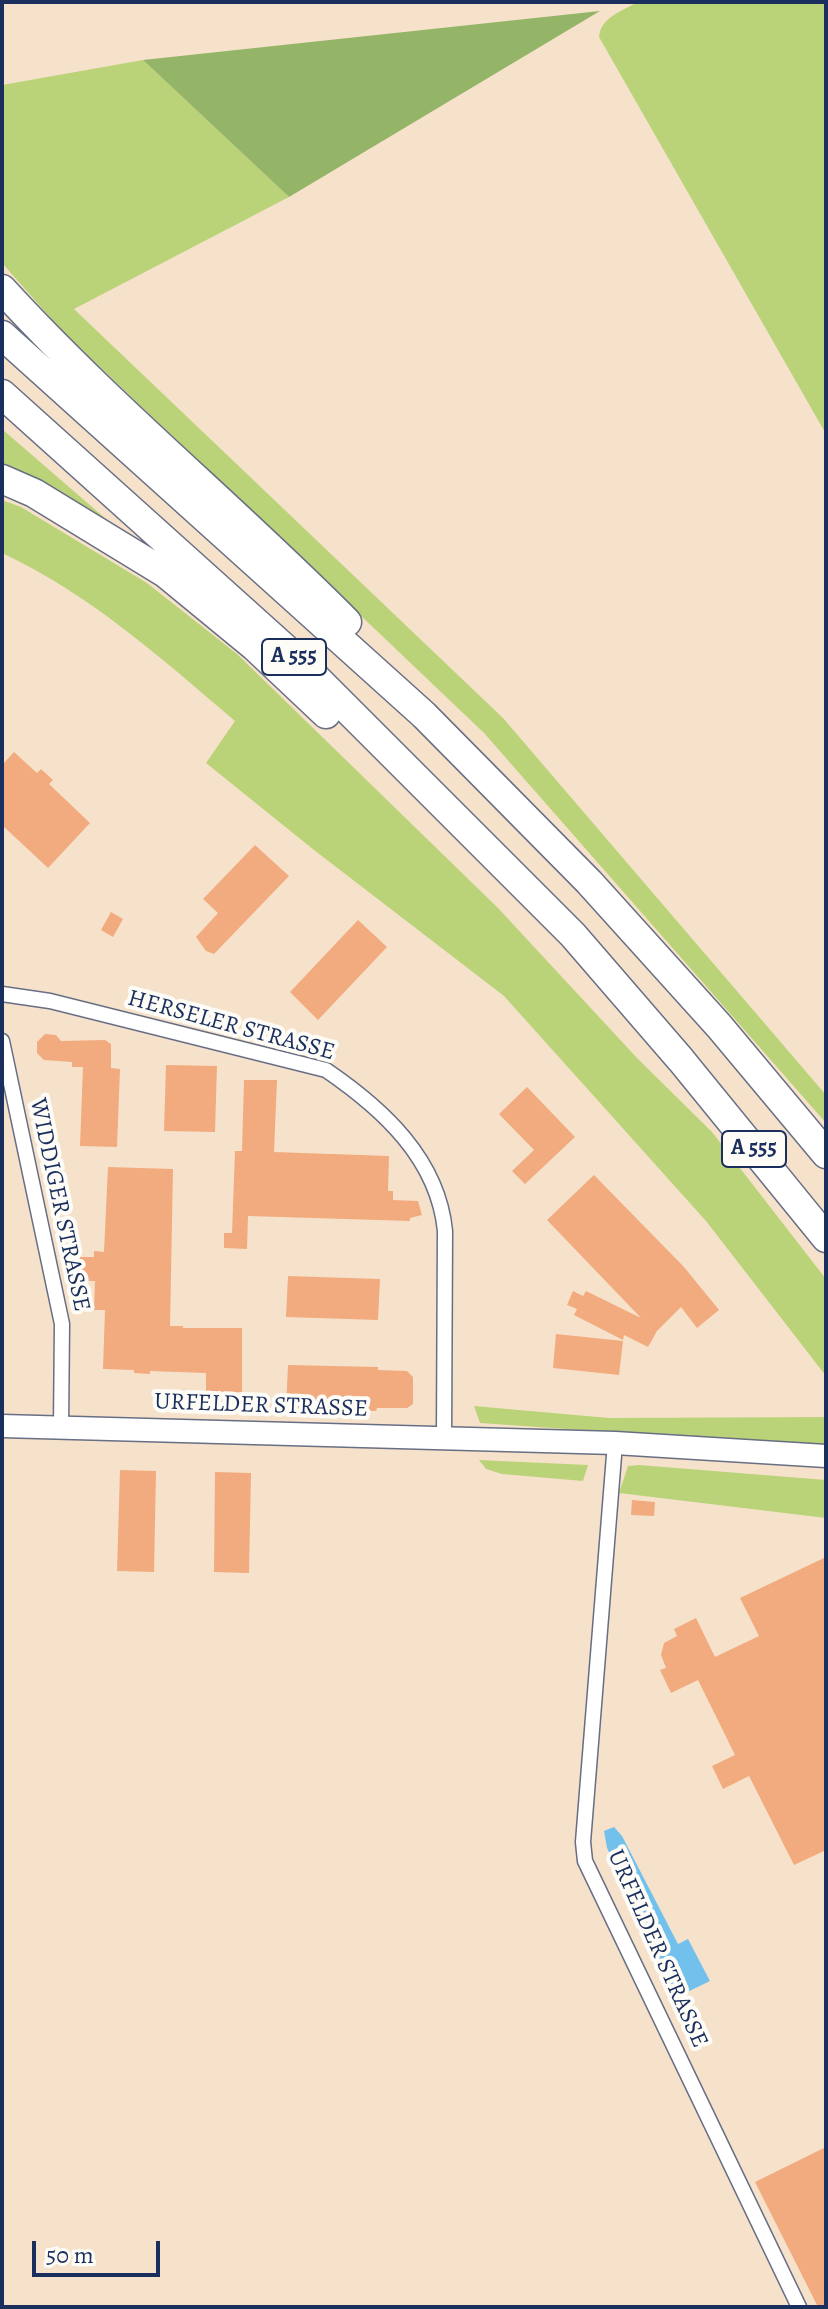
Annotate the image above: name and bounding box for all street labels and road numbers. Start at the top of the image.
road number: A 555 [262,639,326,675]
street label: HERSELER STRASSE [124,984,338,1068]
street label: WIDDIGER STRASSE [22,1096,96,1314]
road number: A 555 [722,1131,786,1167]
street label: URFELDER STRASSE [154,1388,368,1424]
street label: URFELDER STRASSE [600,1845,714,2053]

